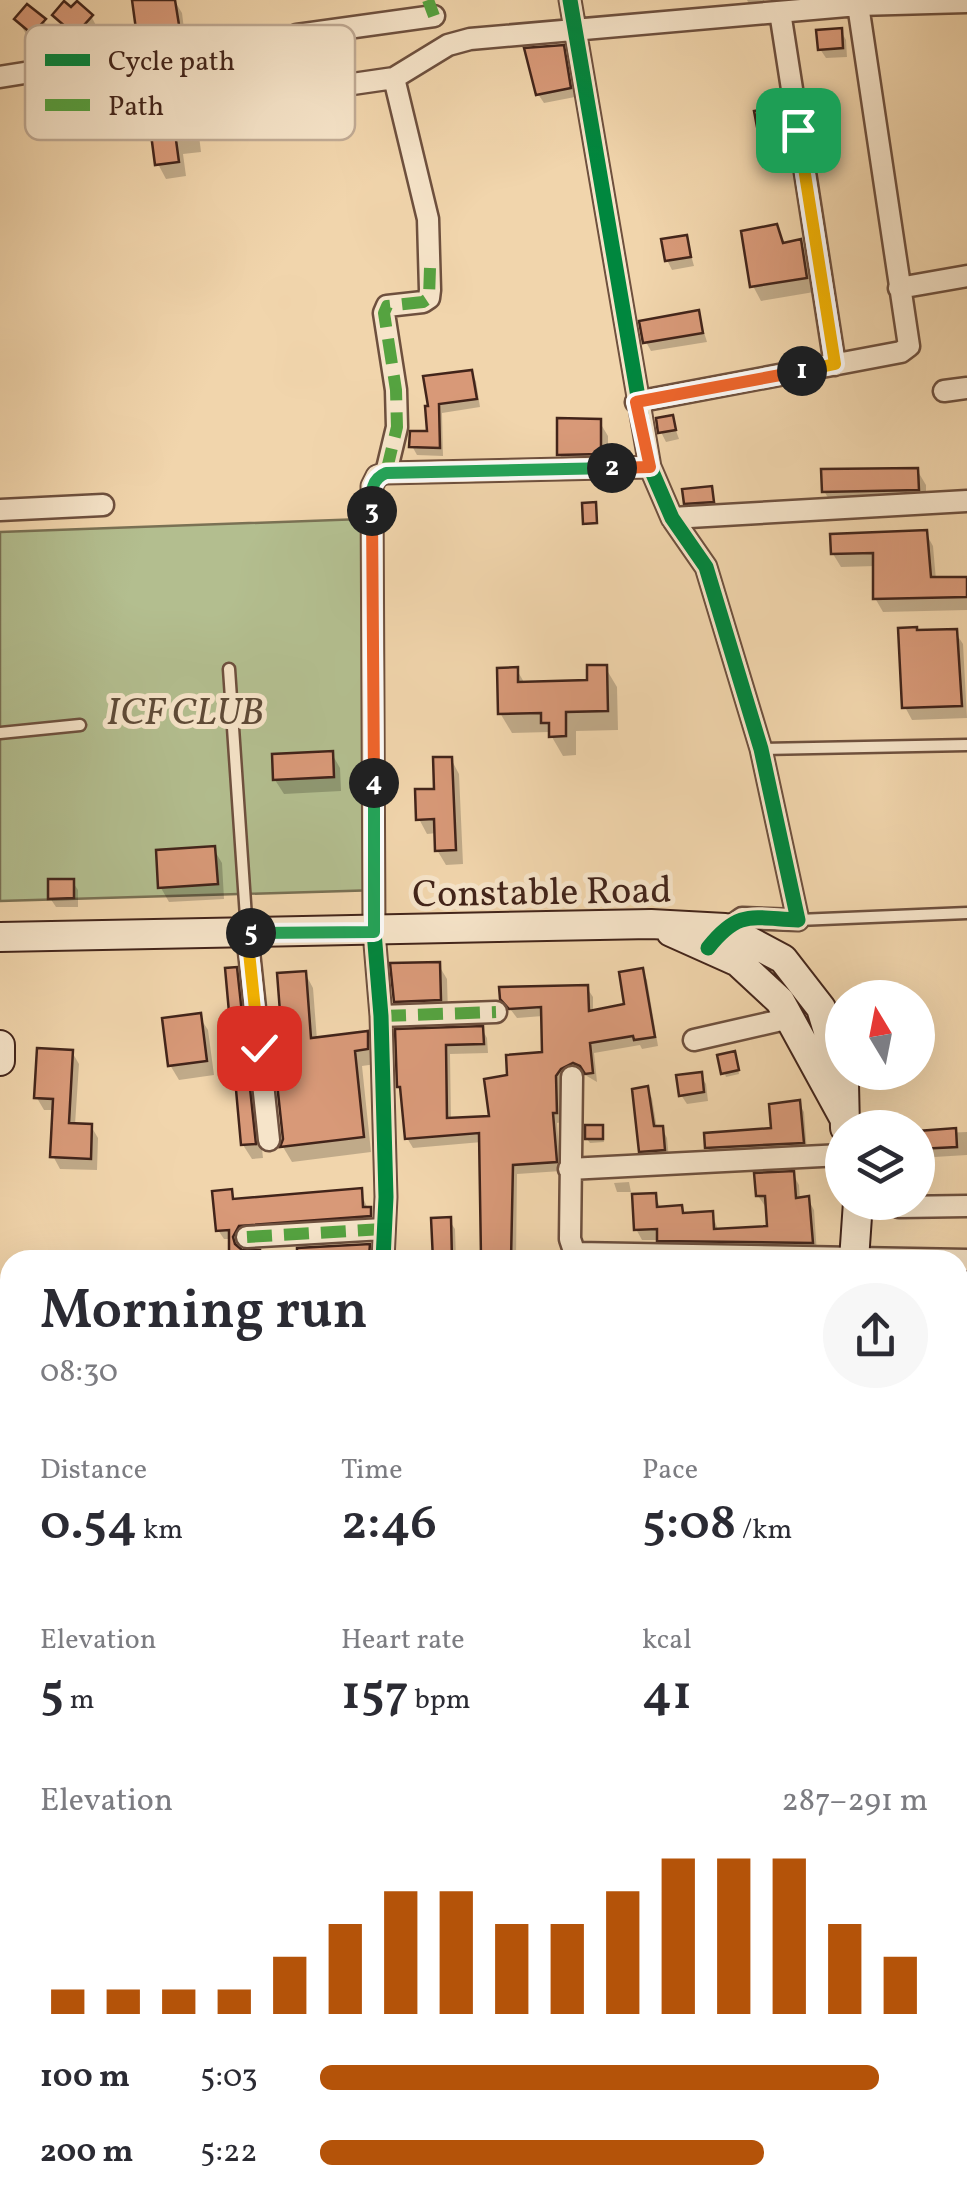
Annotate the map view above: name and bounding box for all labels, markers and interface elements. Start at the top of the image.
legend [25,25,355,140]
text: Cycle path [108,43,235,82]
text: Path [108,88,164,127]
pin [756,88,841,173]
icon: arrive [771,103,826,158]
pin: 1 [777,346,827,396]
text: 1 [796,351,808,390]
pin: 2 [587,443,637,493]
text: 2 [605,448,619,487]
pin: 3 [347,486,397,536]
text: 3 [365,491,379,530]
park label: ICF CLUB [107,688,263,741]
pin: 4 [349,758,399,808]
text: 4 [366,763,382,802]
street label: Constable Road [412,866,672,923]
pin: 5 [226,908,276,958]
text: 5 [244,913,258,952]
north arrow [825,980,935,1090]
map controls [825,980,935,1220]
pin [217,1006,302,1091]
icon: check [232,1021,287,1076]
button: layers [825,1110,935,1220]
text: Morning run [40,1275,368,1351]
button: share [823,1283,928,1388]
text: 08:30 [40,1351,118,1395]
text: Distance [40,1451,147,1490]
text: Time [341,1451,402,1490]
text: Pace [642,1451,698,1490]
text: 0.54 [40,1490,137,1560]
text: 2:46 [341,1490,437,1560]
text: 5:08 [642,1490,736,1560]
text: km [137,1511,183,1550]
text: /km [736,1511,792,1550]
text: Elevation [40,1621,156,1660]
text: Heart rate [341,1621,465,1660]
text: kcal [642,1621,692,1660]
text: 5 [40,1660,64,1730]
text: 157 [341,1660,409,1730]
text: 41 [642,1660,692,1730]
text: m [64,1681,94,1720]
text: bpm [409,1681,471,1720]
text: Elevation [40,1780,173,1824]
text: 287–291 m [782,1780,928,1824]
text: 100 m [40,2056,130,2100]
text: 5:03 [200,2056,258,2100]
text: 200 m [40,2131,134,2175]
text: 5:22 [200,2131,257,2175]

